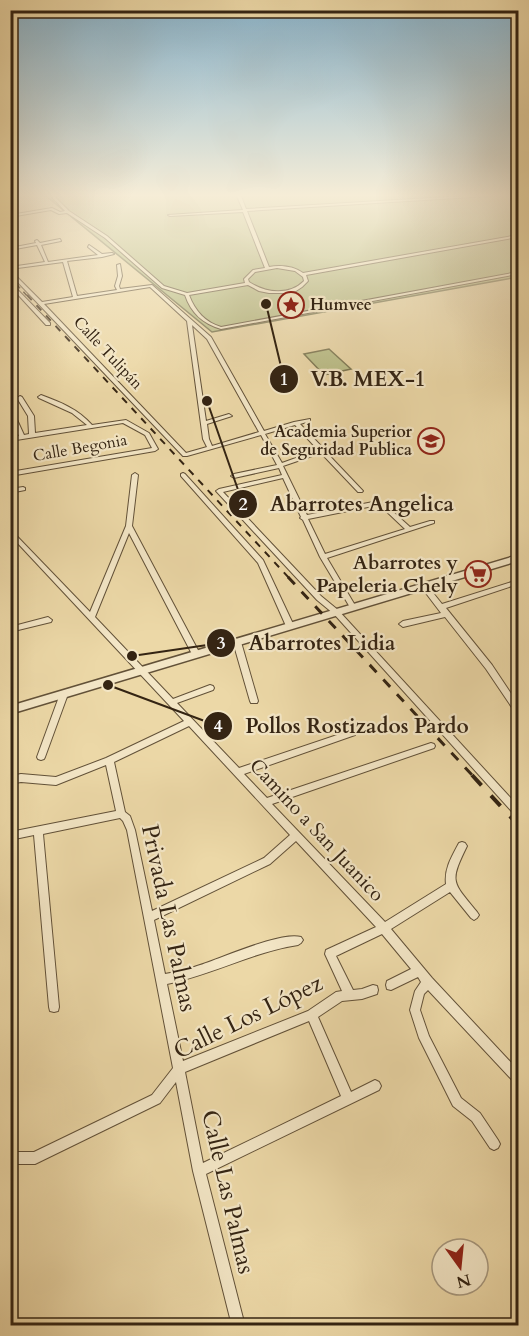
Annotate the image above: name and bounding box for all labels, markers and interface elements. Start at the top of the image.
place icon: Humvee [276,290,306,320]
place label: Humvee [310,294,372,316]
street label: Calle Tulipán [68,312,148,394]
callout: V.B. MEX-1 [269,359,438,398]
text: V.B. MEX-1 [310,365,426,394]
text: 1 [279,367,289,392]
place label: Academia Superior de Seguridad Publica [260,421,413,461]
school or university icon: Academia Superior de Seguridad Publica [416,426,446,456]
street label: Calle Begonia [31,429,129,467]
callout: Abarrotes Angelica [228,485,466,524]
text: Abarrotes Angelica [270,490,455,519]
text: 2 [238,492,248,517]
place label: Abarrotes y Papeleria Chely [316,549,459,599]
supermarket icon: Abarrotes y Papeleria Chely [463,559,493,589]
callout: Abarrotes Lidia [206,623,407,662]
text: Abarrotes Lidia [249,629,396,658]
text: 3 [216,631,226,656]
callout: Pollos Rostizados Pardo [203,706,481,745]
text: Pollos Rostizados Pardo [245,712,469,741]
text: 4 [213,714,223,739]
street label: Camino a San Juanico [243,753,391,908]
street label: Privada Las Palmas [133,821,205,1015]
street label: Calle Los López [168,967,328,1067]
street label: Calle Las Palmas [193,1107,263,1277]
north arrow [430,1237,490,1297]
text: N [454,1268,473,1293]

